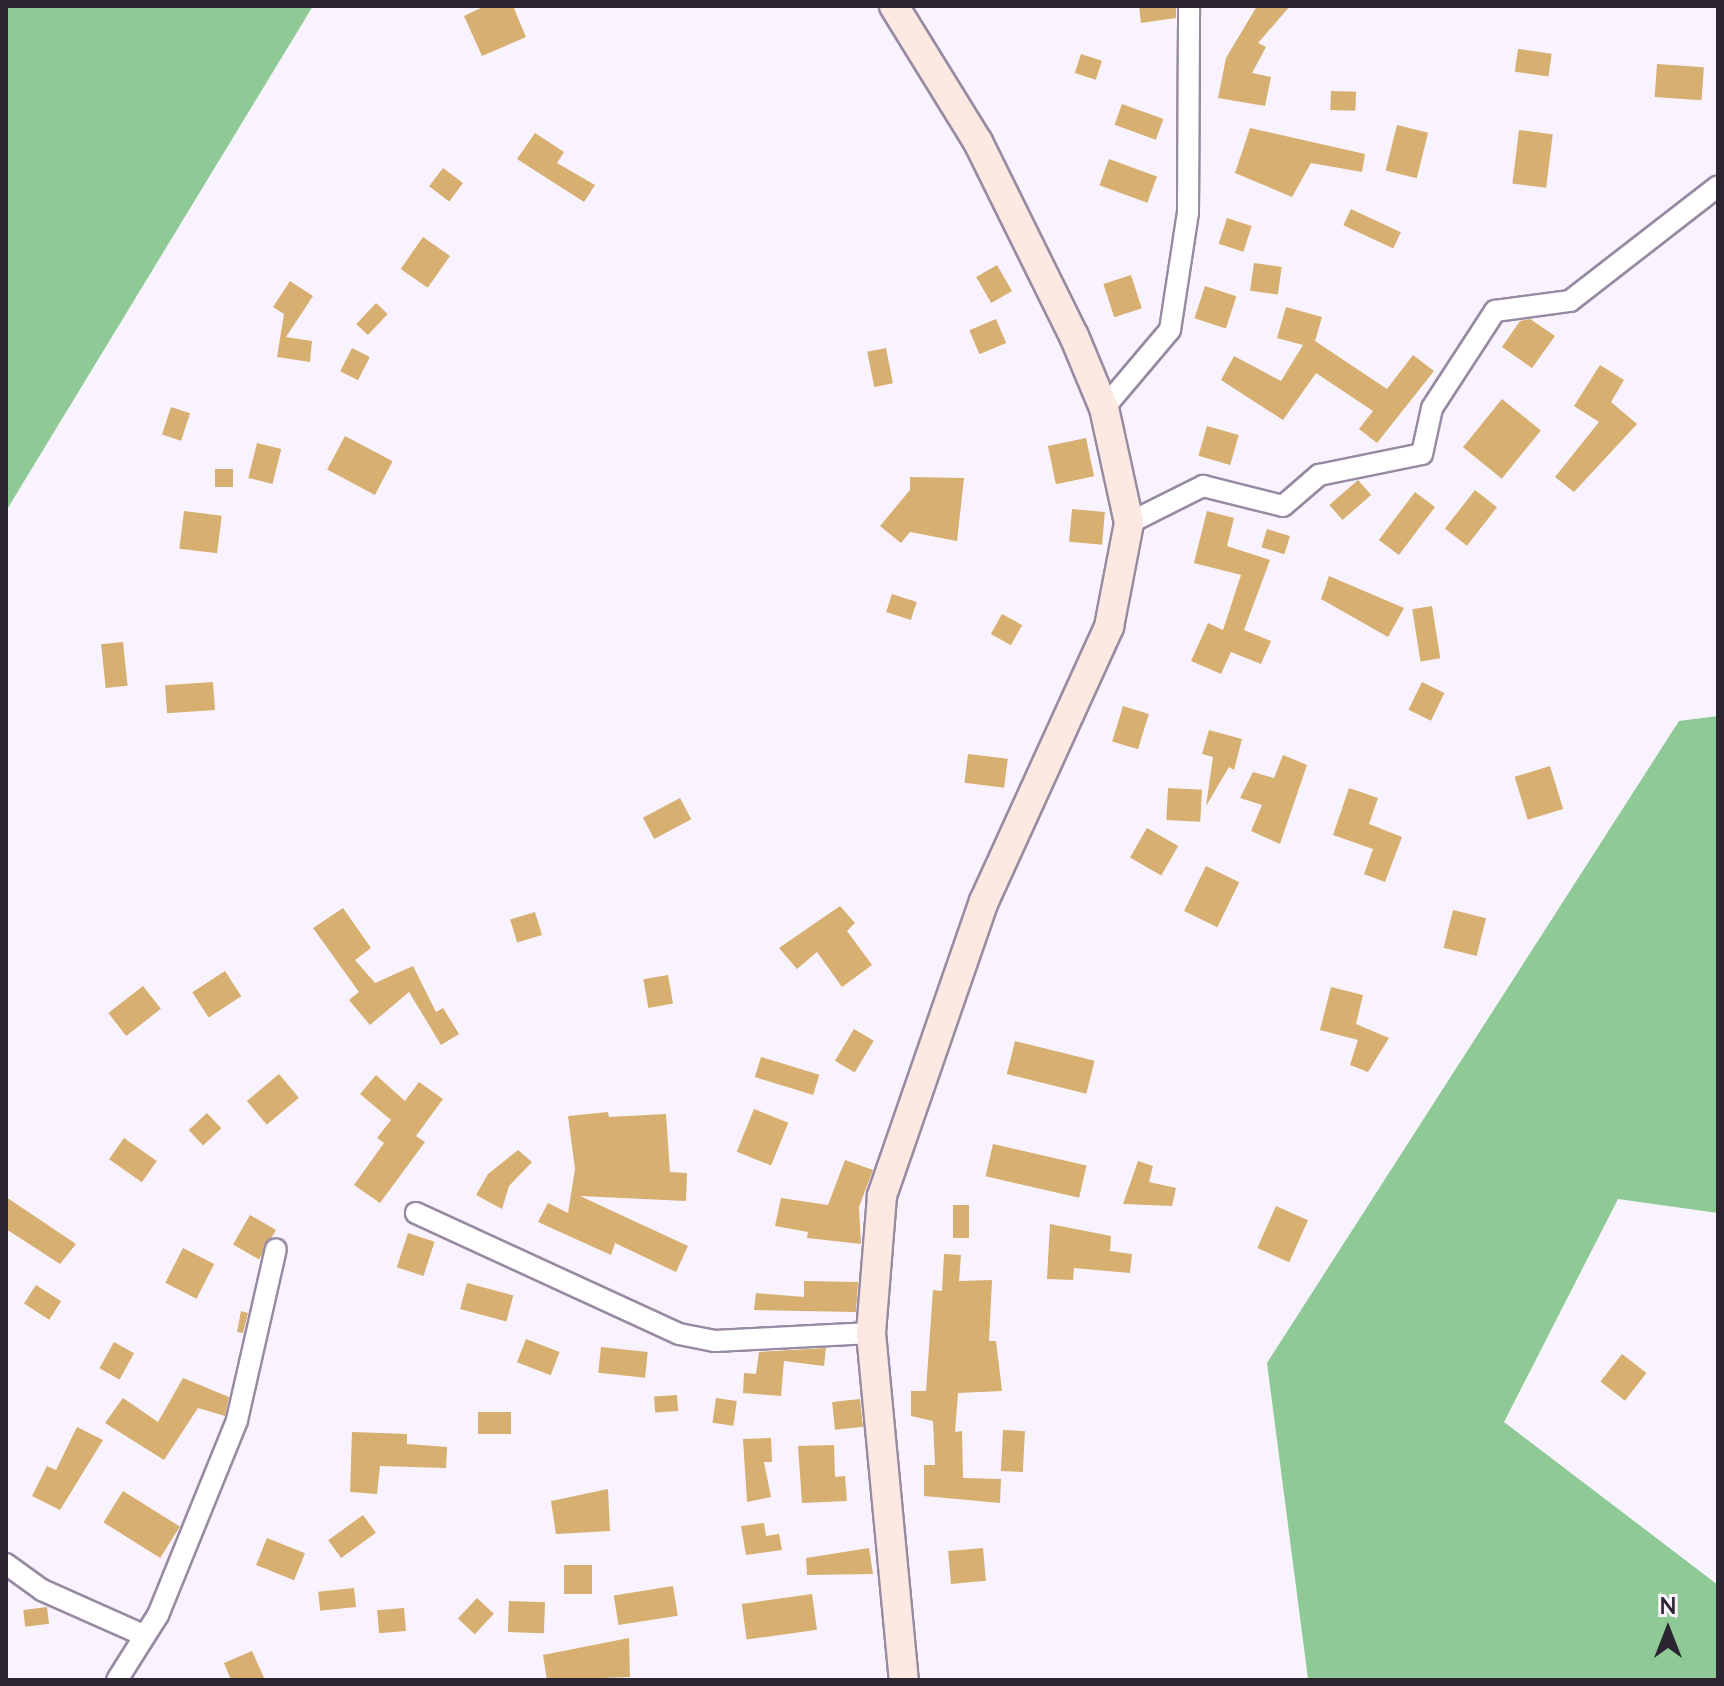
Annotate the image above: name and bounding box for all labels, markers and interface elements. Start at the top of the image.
north arrow [1628,1590,1708,1670]
text: N [1660,1592,1676,1619]

